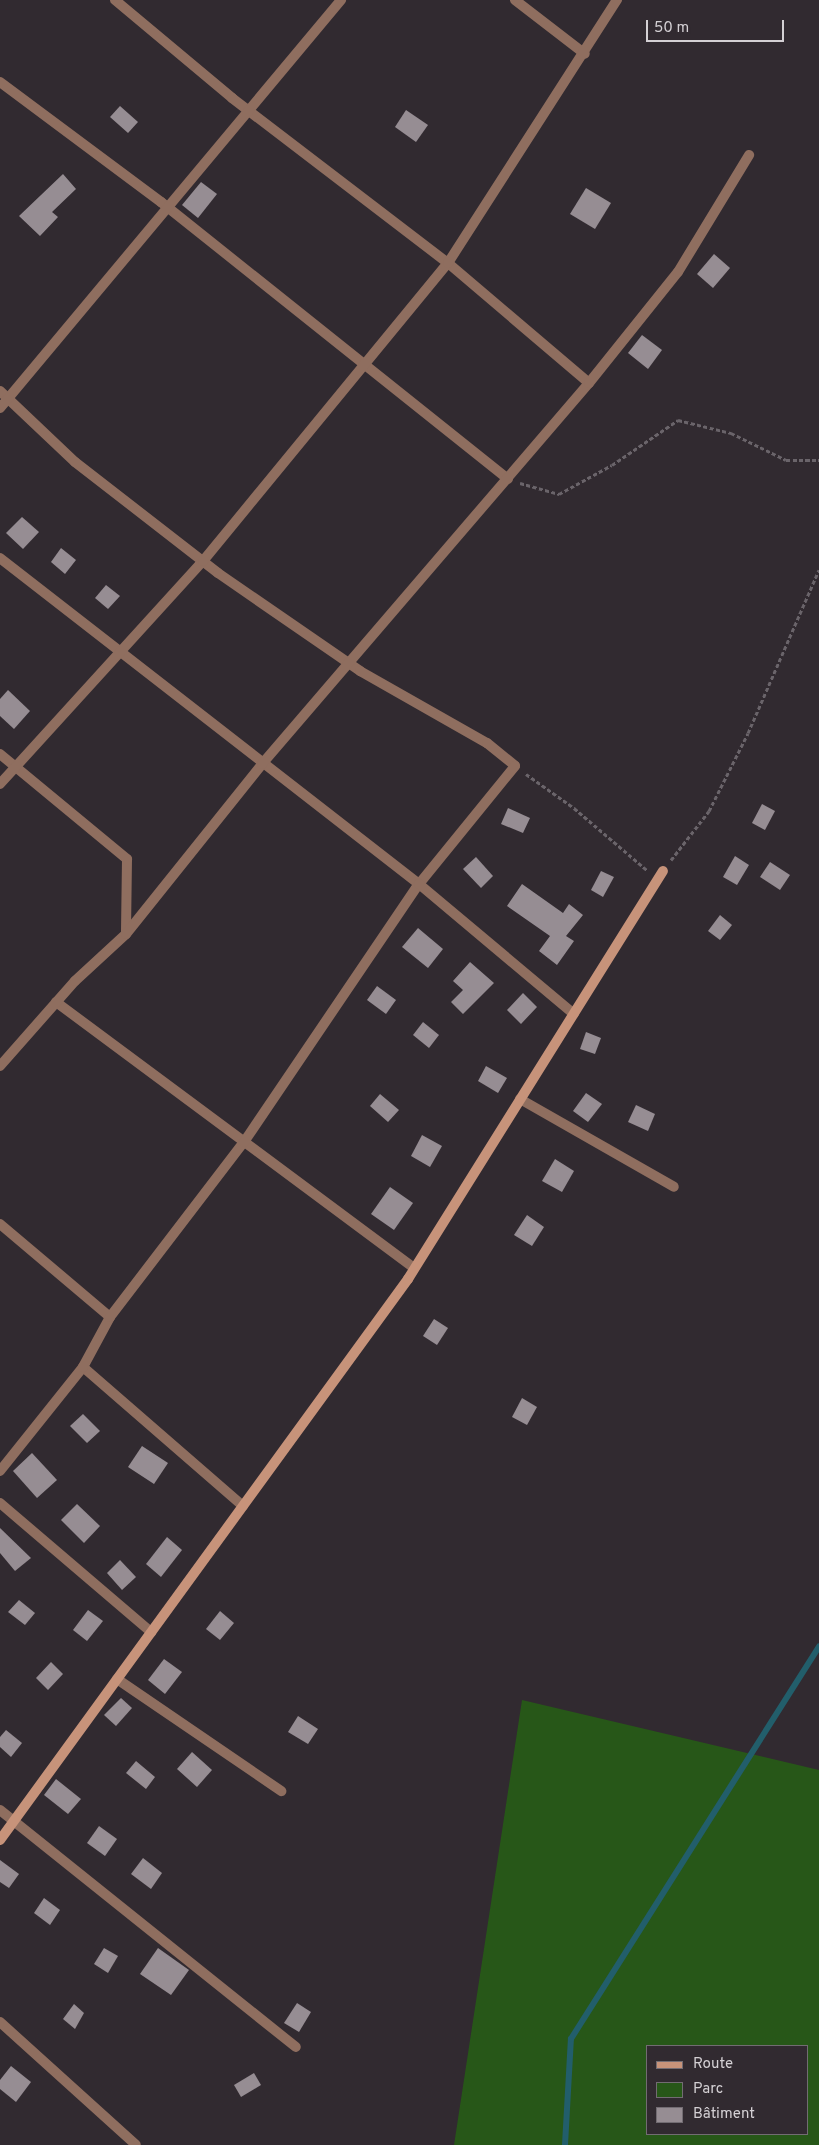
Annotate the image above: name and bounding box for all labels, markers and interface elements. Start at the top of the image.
scale bar [649,10,786,42]
text: 50 m [654,19,689,38]
legend [646,2045,809,2135]
text: Route [693,2055,733,2074]
text: Parc [693,2080,723,2099]
text: Bâtiment [693,2105,755,2124]

